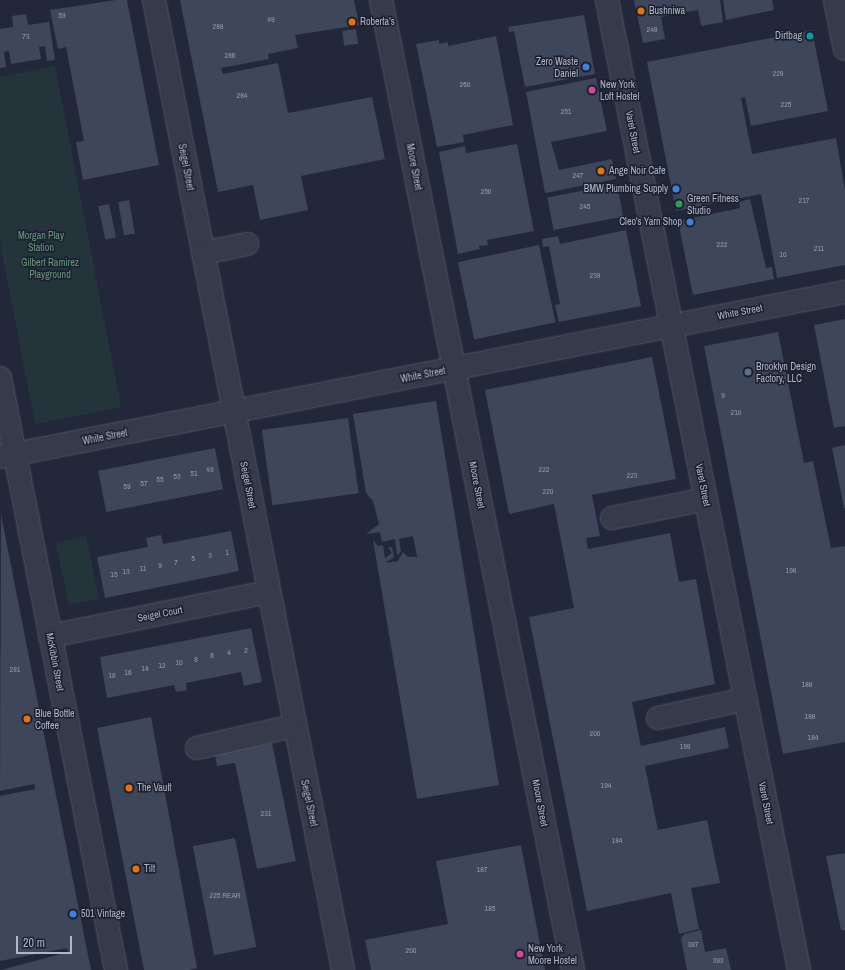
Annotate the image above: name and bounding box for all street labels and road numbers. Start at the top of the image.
street label: Varet Street [623,110,643,154]
street label: Seigel Street [176,143,196,191]
street label: Moore Street [404,143,424,191]
street label: White Street [716,302,764,322]
street label: White Street [399,365,447,385]
street label: White Street [81,427,129,447]
street label: Seigel Street [238,461,258,509]
street label: Moore Street [467,461,487,509]
street label: Varet Street [693,463,713,507]
street label: Seigel Court [136,604,184,624]
street label: McKibbin Street [44,632,66,692]
street label: Seigel Street [298,779,320,827]
street label: Moore Street [530,779,550,827]
street label: Varet Street [756,781,776,825]

